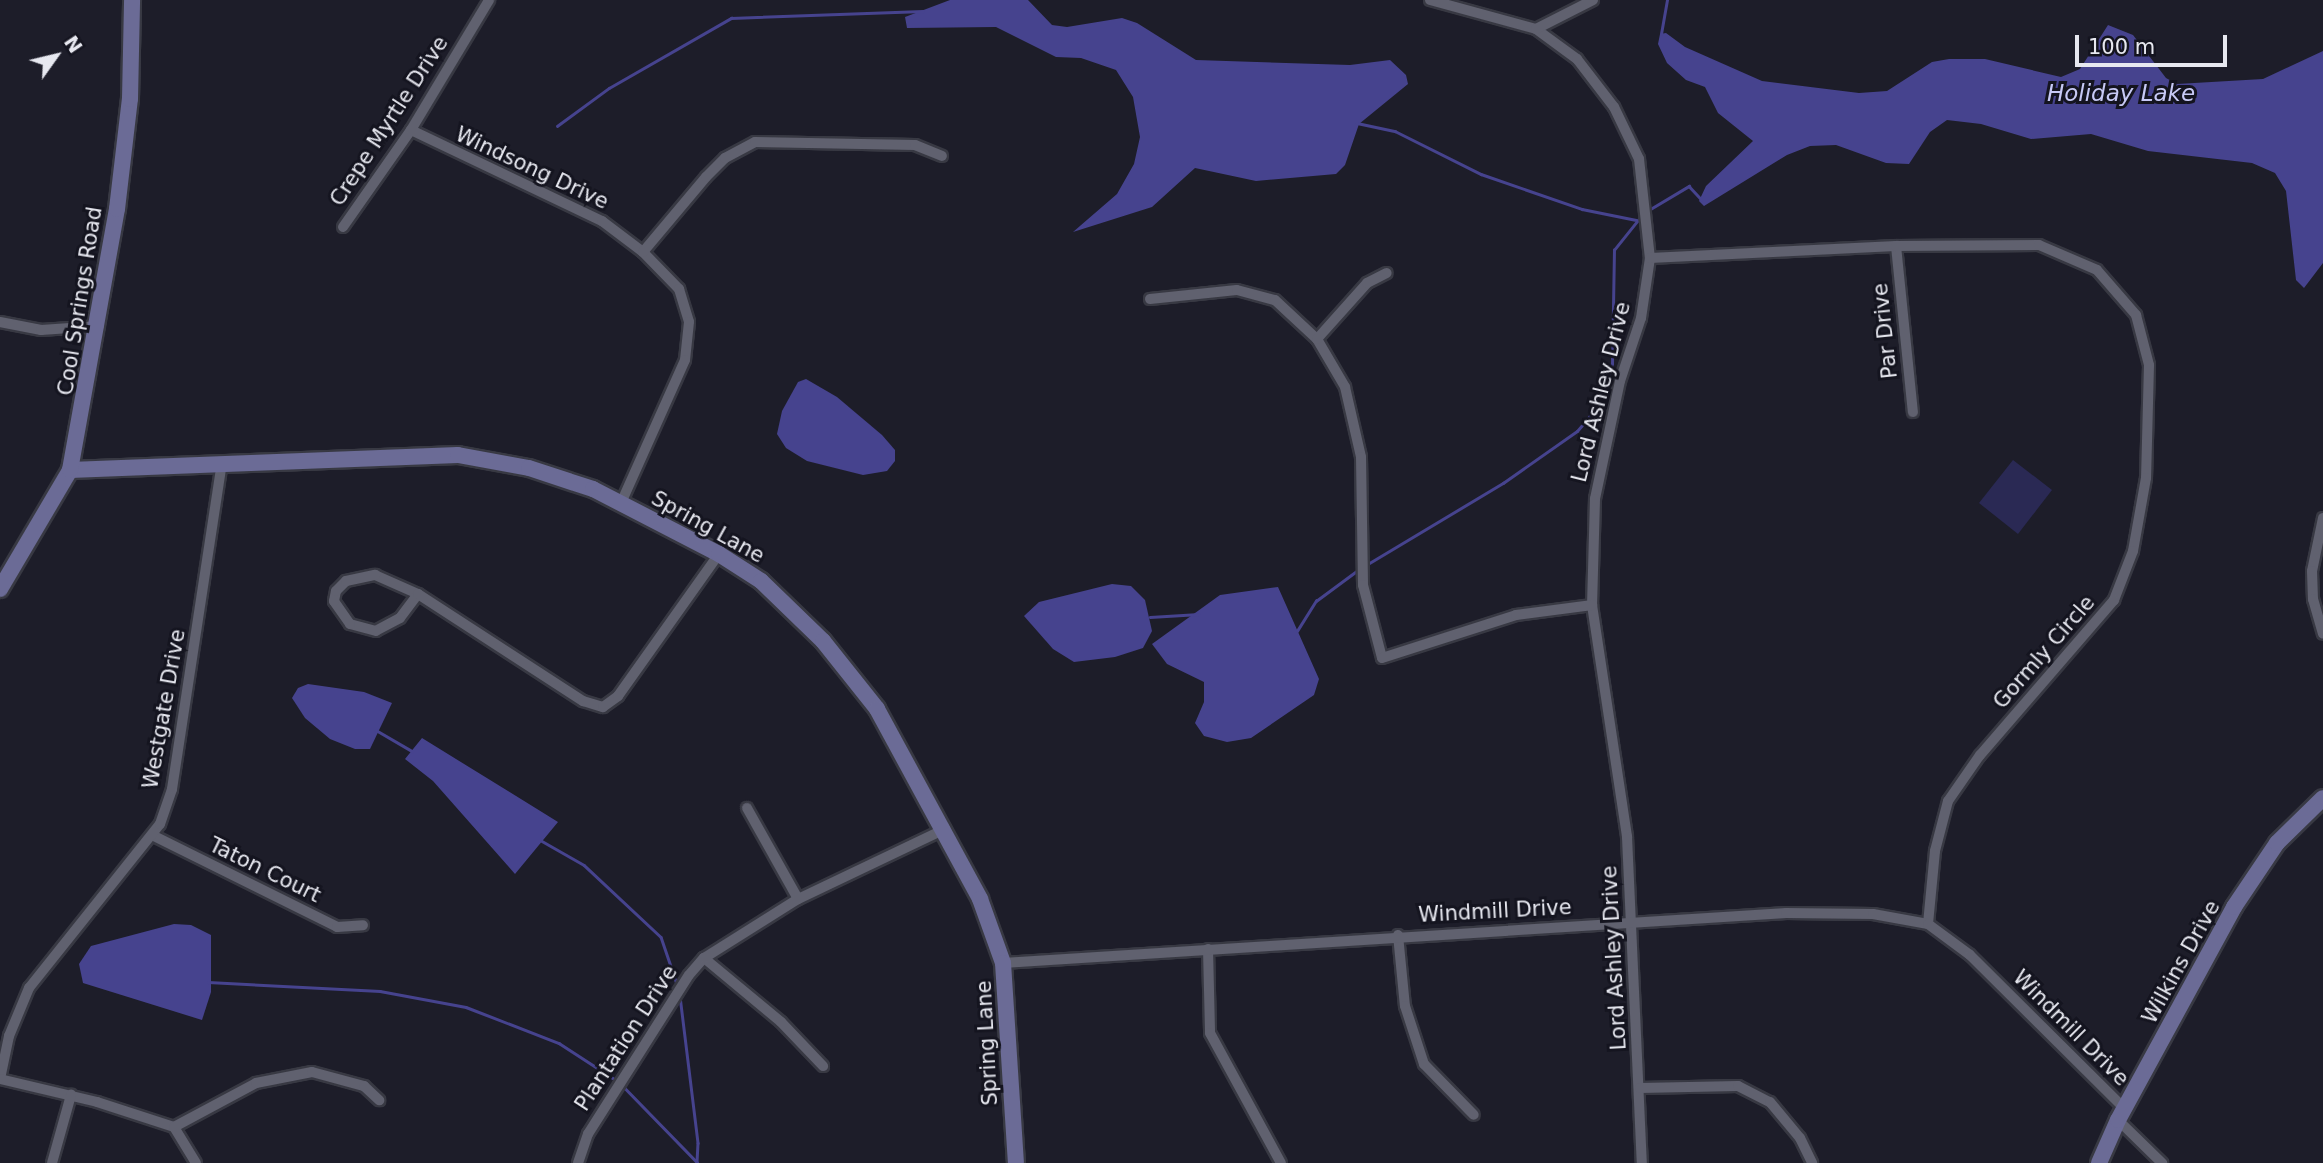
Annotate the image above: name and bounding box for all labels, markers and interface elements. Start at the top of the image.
north arrow [21,21,91,91]
scale bar [2078,21,2230,65]
street label: Crepe Myrtle Drive [325,31,453,211]
text: N [60,32,87,57]
text: 100 m [2088,35,2155,59]
water label: Holiday Lake [2047,79,2195,107]
street label: Windsong Drive [452,122,612,214]
street label: Cool Springs Road [53,205,107,397]
street label: Par Drive [1867,282,1903,380]
street label: Lord Ashley Drive [1566,299,1636,485]
street label: Spring Lane [647,486,769,568]
street label: Gormly Circle [1988,590,2100,714]
street label: Westgate Drive [138,627,190,791]
street label: Taton Court [205,832,325,908]
street label: Lord Ashley Drive [1597,865,1631,1051]
street label: Windmill Drive [1418,894,1572,928]
street label: Wilkins Drive [2137,896,2225,1028]
street label: Plantation Drive [570,960,682,1116]
street label: Windmill Drive [2008,965,2134,1091]
street label: Spring Lane [971,980,1003,1106]

